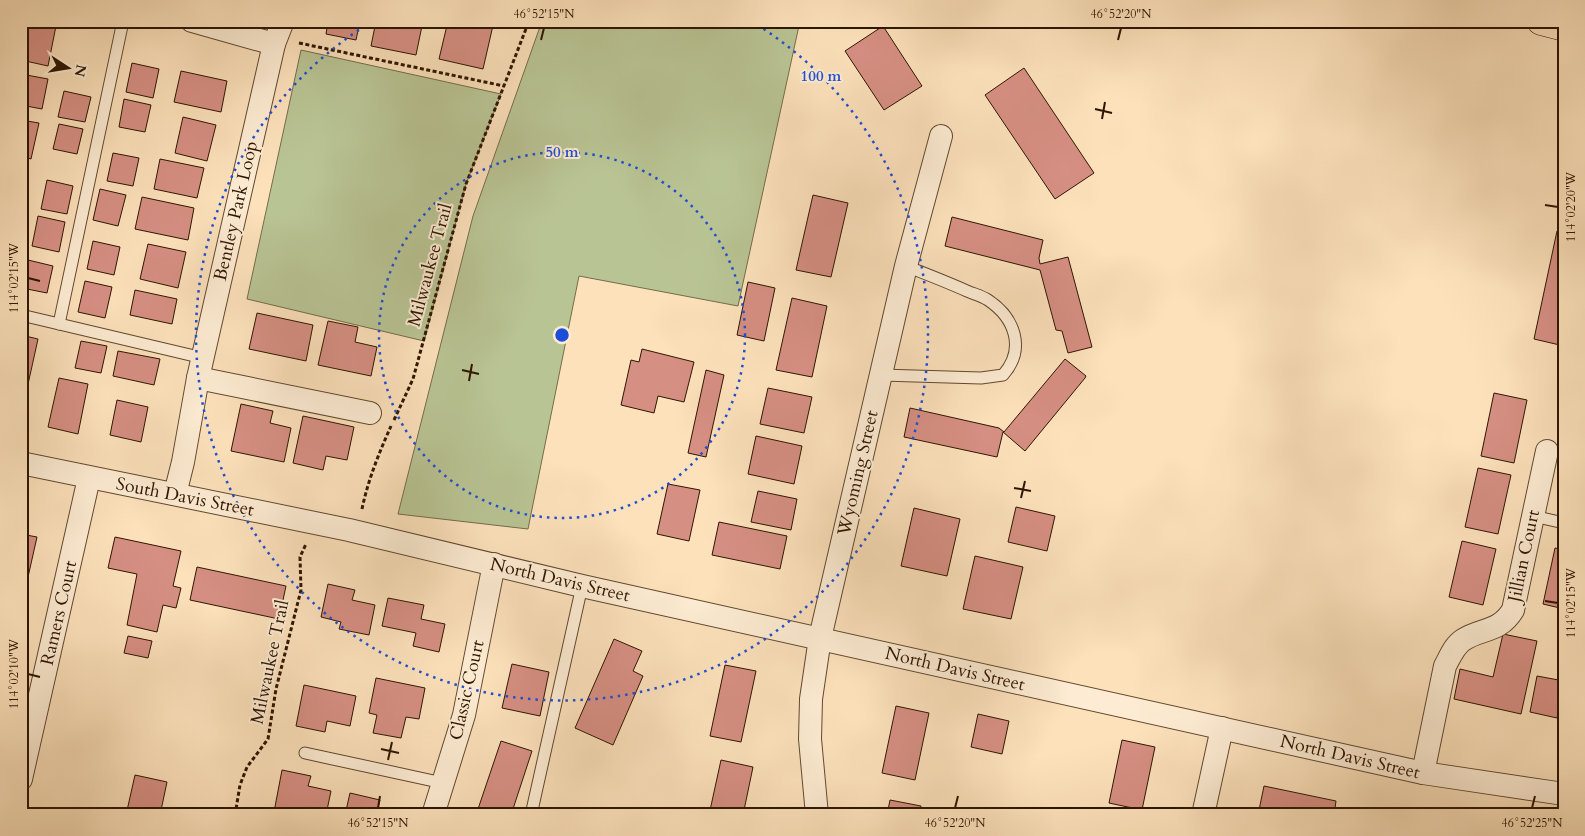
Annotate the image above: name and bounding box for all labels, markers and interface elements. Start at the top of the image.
text: 46°52'15"N [514,6,575,22]
text: 46°52'20"N [1091,6,1152,22]
north arrow [42,42,92,92]
text: N [70,63,91,79]
text: 100 m [801,66,842,86]
street label: Bentley Park Loop [208,139,264,283]
text: 50 m [545,142,579,162]
text: 114°02'20"W [1563,171,1579,242]
street label: Milwaukee Trail [402,200,459,329]
text: 114°02'15"W [6,242,22,313]
centre of rings [553,326,571,344]
street label: Wyoming Street [831,408,885,539]
street label: South Davis Street [114,471,256,523]
street label: Jillian Court [1501,507,1546,607]
street label: North Davis Street [488,552,633,608]
street label: Ramers Court [35,558,83,668]
text: 114°02'15"W [1563,567,1579,638]
street label: Milwaukee Trail [245,597,295,727]
street label: Classic Court [443,637,491,742]
text: 114°02'10"W [6,638,22,709]
street label: North Davis Street [883,641,1028,697]
street label: North Davis Street [1278,729,1423,785]
text: 46°52'15"N [348,815,409,831]
text: 46°52'20"N [925,815,986,831]
text: 46°52'25"N [1502,815,1563,831]

